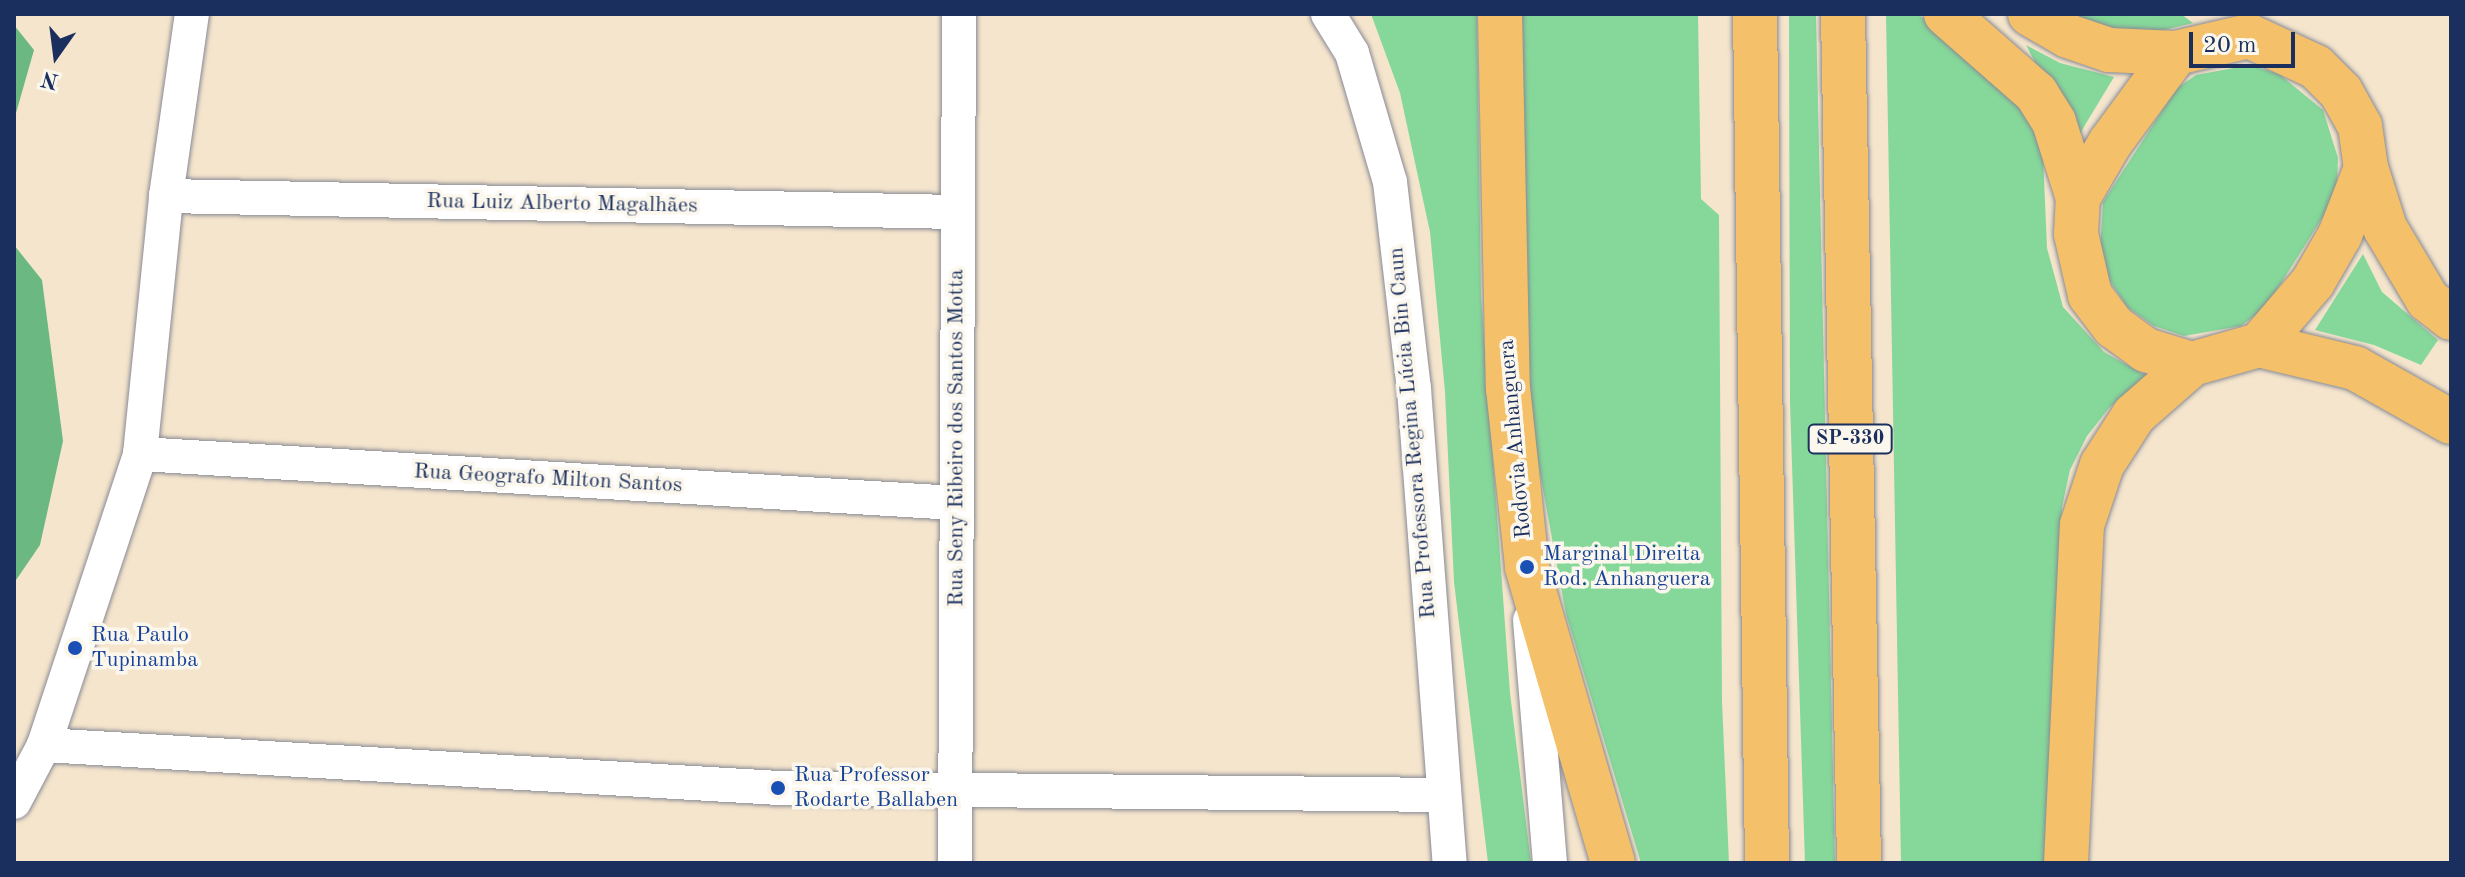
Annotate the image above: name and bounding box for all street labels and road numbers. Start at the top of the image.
street label: Rua Luiz Alberto Magalhães [426,188,698,220]
street label: Rua Professora Regina Lúcia Bin Caun [1384,246,1442,620]
street label: Rua Seny Ribeiro dos Santos Motta [944,269,970,607]
street label: Rodovia Anhanguera [1494,338,1538,540]
road number: SP-330 [1806,423,1894,455]
street label: Rua Geografo Milton Santos [413,459,683,499]

